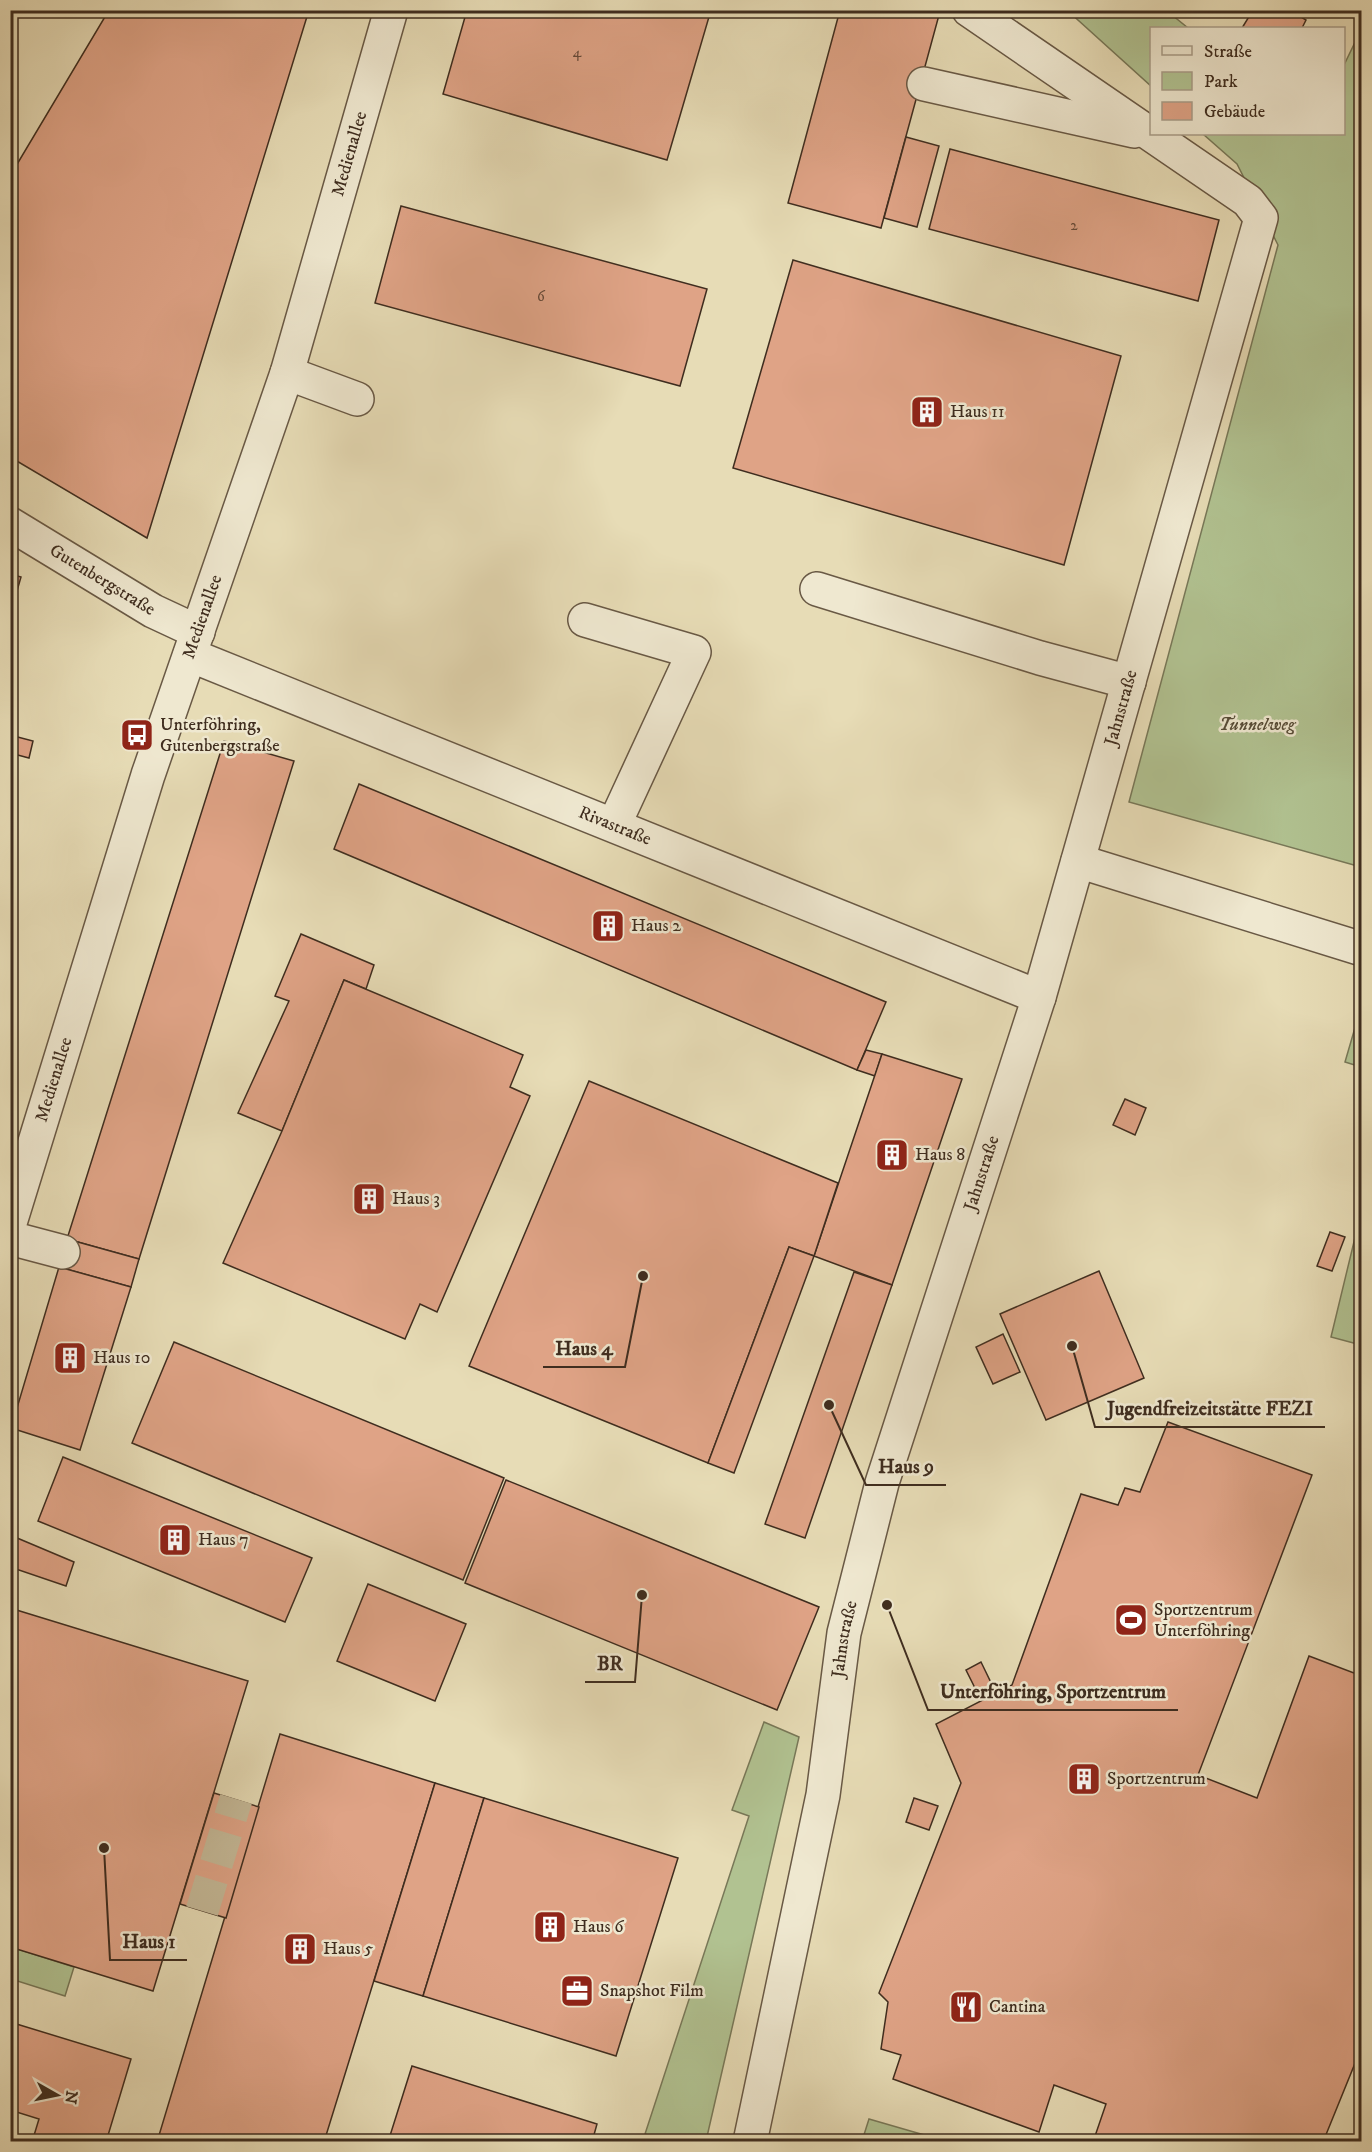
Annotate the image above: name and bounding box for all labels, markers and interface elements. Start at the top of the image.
legend [1150,27,1345,135]
text: Straße [1204,41,1252,63]
house number: 4 [573,43,582,62]
text: Park [1204,71,1238,93]
text: Gebäude [1204,101,1265,123]
street label: Medienallee [327,109,372,199]
house number: 2 [1070,216,1078,235]
house number: 6 [537,287,546,306]
building icon: Haus 11 [909,394,945,430]
place label: Haus 11 [950,401,1005,423]
street label: Gutenbergstraße [45,540,159,621]
street label: Medienallee [178,572,227,662]
street label: Jahnstraße [1100,667,1143,750]
place label: Unterföhring, Gutenbergstraße [160,714,280,757]
park label: Tunnelweg [1219,714,1297,736]
bus stop icon: Unterföhring, Gutenbergstraße [119,717,155,753]
street label: Rivastraße [575,802,655,851]
building icon: Haus 2 [590,908,626,944]
place label: Haus 2 [631,915,681,937]
street label: Medienallee [31,1035,78,1125]
street label: Jahnstraße [959,1133,1004,1216]
building icon: Haus 8 [874,1137,910,1173]
place label: Haus 8 [915,1144,965,1166]
building icon: Haus 3 [351,1181,387,1217]
place label: Haus 3 [392,1188,440,1210]
callout: Haus 4 [543,1329,625,1367]
text: Haus 4 [555,1337,614,1362]
building icon: Haus 10 [52,1340,88,1376]
place label: Haus 10 [93,1347,151,1369]
callout: Jugendfreizeitstätte FEZI [1095,1389,1325,1427]
text: Jugendfreizeitstätte FEZI [1105,1397,1313,1422]
callout: Haus 9 [866,1447,946,1485]
text: Haus 9 [878,1455,934,1480]
building icon: Haus 7 [157,1522,193,1558]
place label: Haus 7 [198,1529,249,1551]
street label: Jahnstraße [827,1598,863,1681]
place label: Sportzentrum Unterföhring [1154,1599,1253,1642]
sports icon: Sportzentrum Unterföhring [1113,1602,1149,1638]
callout: BR [585,1644,635,1682]
text: BR [597,1652,624,1677]
callout: Unterföhring, Sportzentrum [928,1672,1178,1710]
text: Unterföhring, Sportzentrum [940,1680,1166,1705]
building icon: Sportzentrum [1066,1761,1102,1797]
place label: Sportzentrum [1107,1768,1206,1790]
building icon: Haus 6 [532,1909,568,1945]
place label: Haus 6 [573,1916,624,1938]
callout: Haus 1 [110,1922,187,1960]
text: Haus 1 [122,1930,176,1955]
building icon: Haus 5 [282,1931,318,1967]
place label: Haus 5 [323,1938,373,1960]
office icon: Snapshot Film [559,1973,595,2009]
place label: Snapshot Film [600,1980,704,2002]
restaurant icon: Cantina [948,1989,984,2025]
place label: Cantina [989,1996,1046,2018]
north arrow [27,2065,87,2125]
text: N [60,2089,82,2105]

